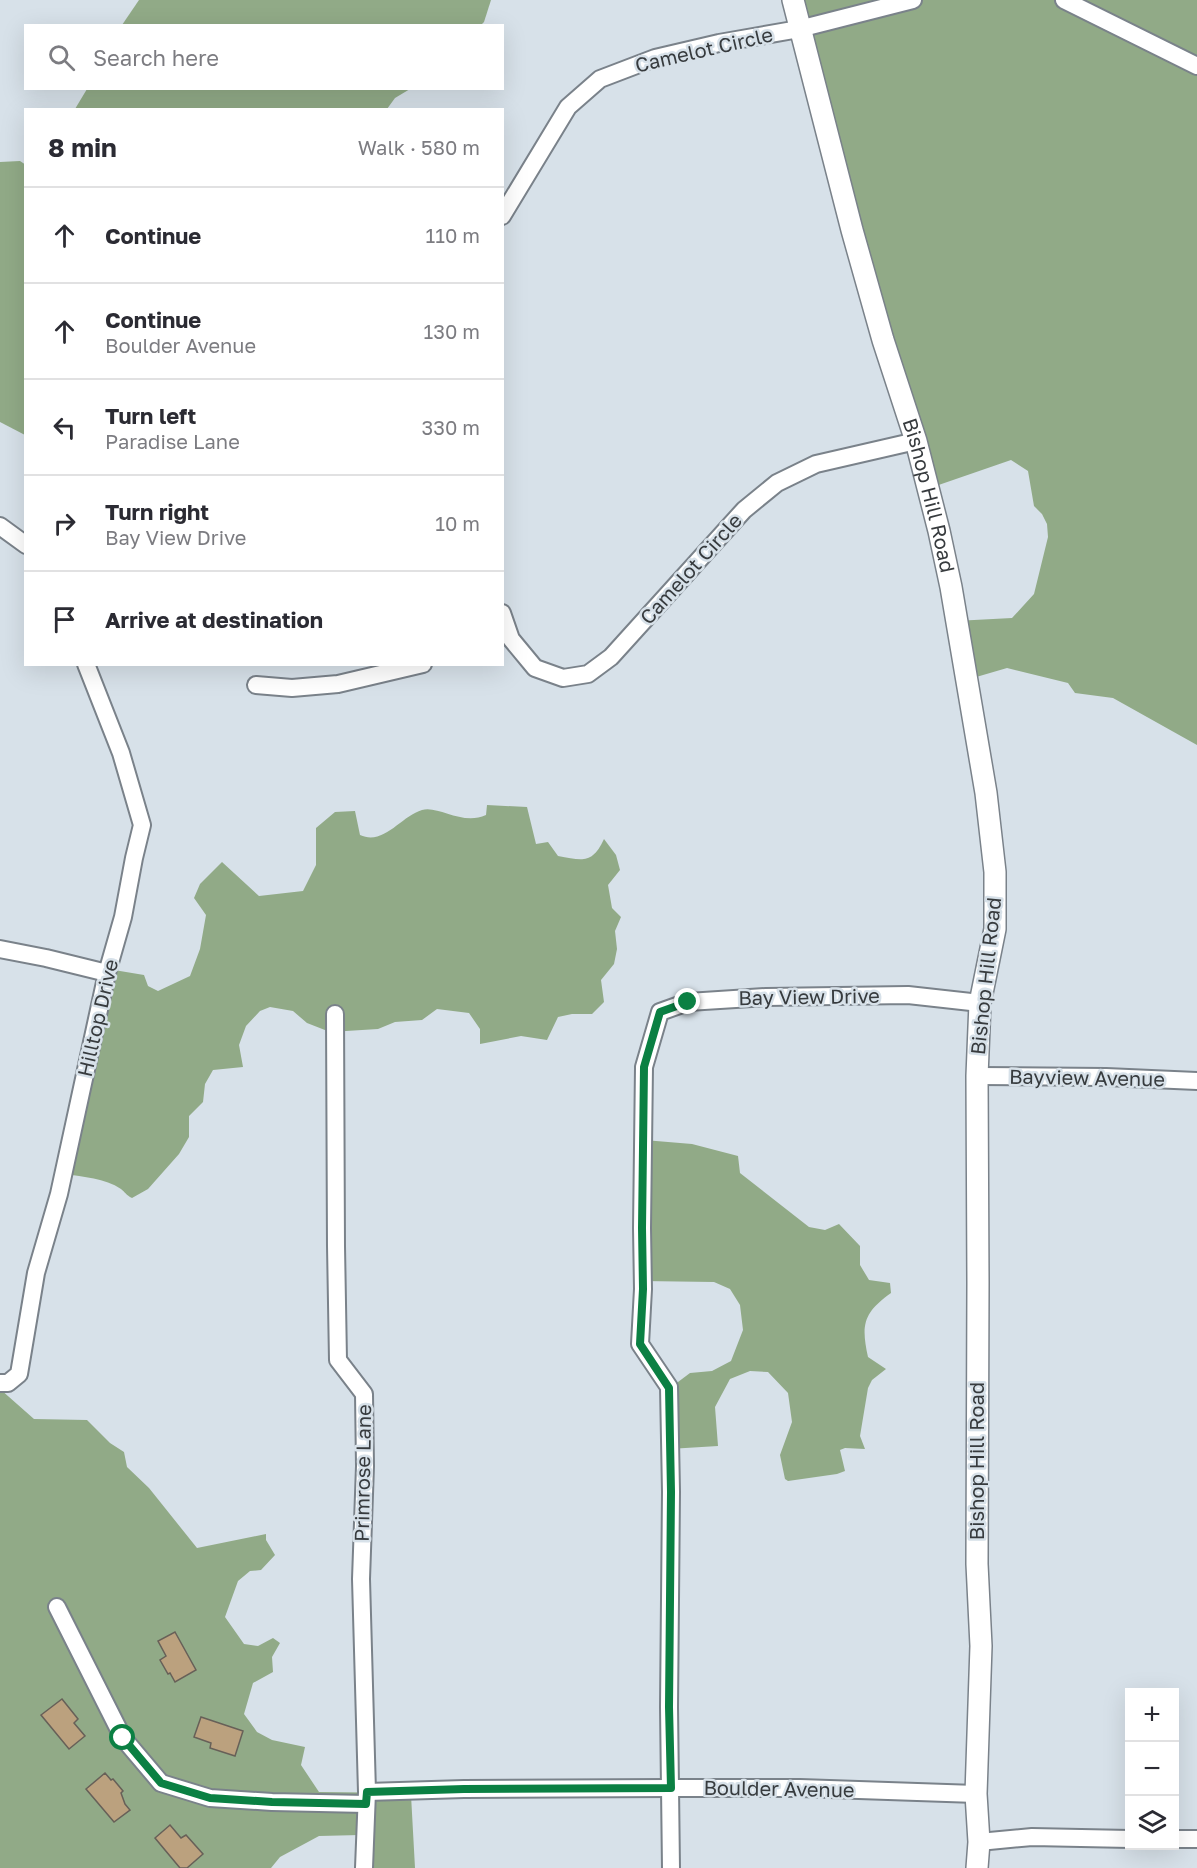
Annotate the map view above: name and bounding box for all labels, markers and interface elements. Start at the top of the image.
street label: Camelot Circle [633,22,775,77]
search box [24,24,504,90]
icon: search [45,41,78,74]
text: Search here [93,44,219,71]
text: 8 min [48,132,117,163]
text: Walk · 580 m [358,135,480,159]
icon: ahead [48,219,81,252]
text: Continue [105,222,201,249]
text: 110 m [426,223,480,247]
text: Continue [105,306,201,333]
icon: ahead [48,315,81,348]
text: 130 m [424,319,480,343]
text: Boulder Avenue [105,333,256,357]
text: Turn left [105,402,196,429]
icon: left [48,411,81,444]
text: 330 m [422,415,480,439]
street label: Bishop Hill Road [898,415,961,575]
text: Paradise Lane [105,429,240,453]
text: Turn right [105,498,209,525]
icon: right [48,507,81,540]
street label: Camelot Circle [634,508,746,629]
text: 10 m [435,511,480,535]
text: Bay View Drive [105,525,246,549]
icon: arrive [48,603,81,636]
text: Arrive at destination [105,606,323,633]
street label: Bishop Hill Road [965,896,1005,1056]
street label: Hilltop Drive [72,957,122,1079]
street label: Bay View Drive [738,983,880,1009]
route end [674,988,700,1014]
street label: Bayview Avenue [1009,1064,1165,1090]
street label: Bishop Hill Road [964,1382,988,1540]
street label: Primrose Lane [349,1404,375,1542]
map controls [1125,1688,1179,1850]
button: + [1125,1688,1179,1742]
route start [109,1724,135,1750]
button: − [1125,1742,1179,1796]
street label: Boulder Avenue [703,1775,855,1801]
button: layers [1125,1796,1179,1850]

